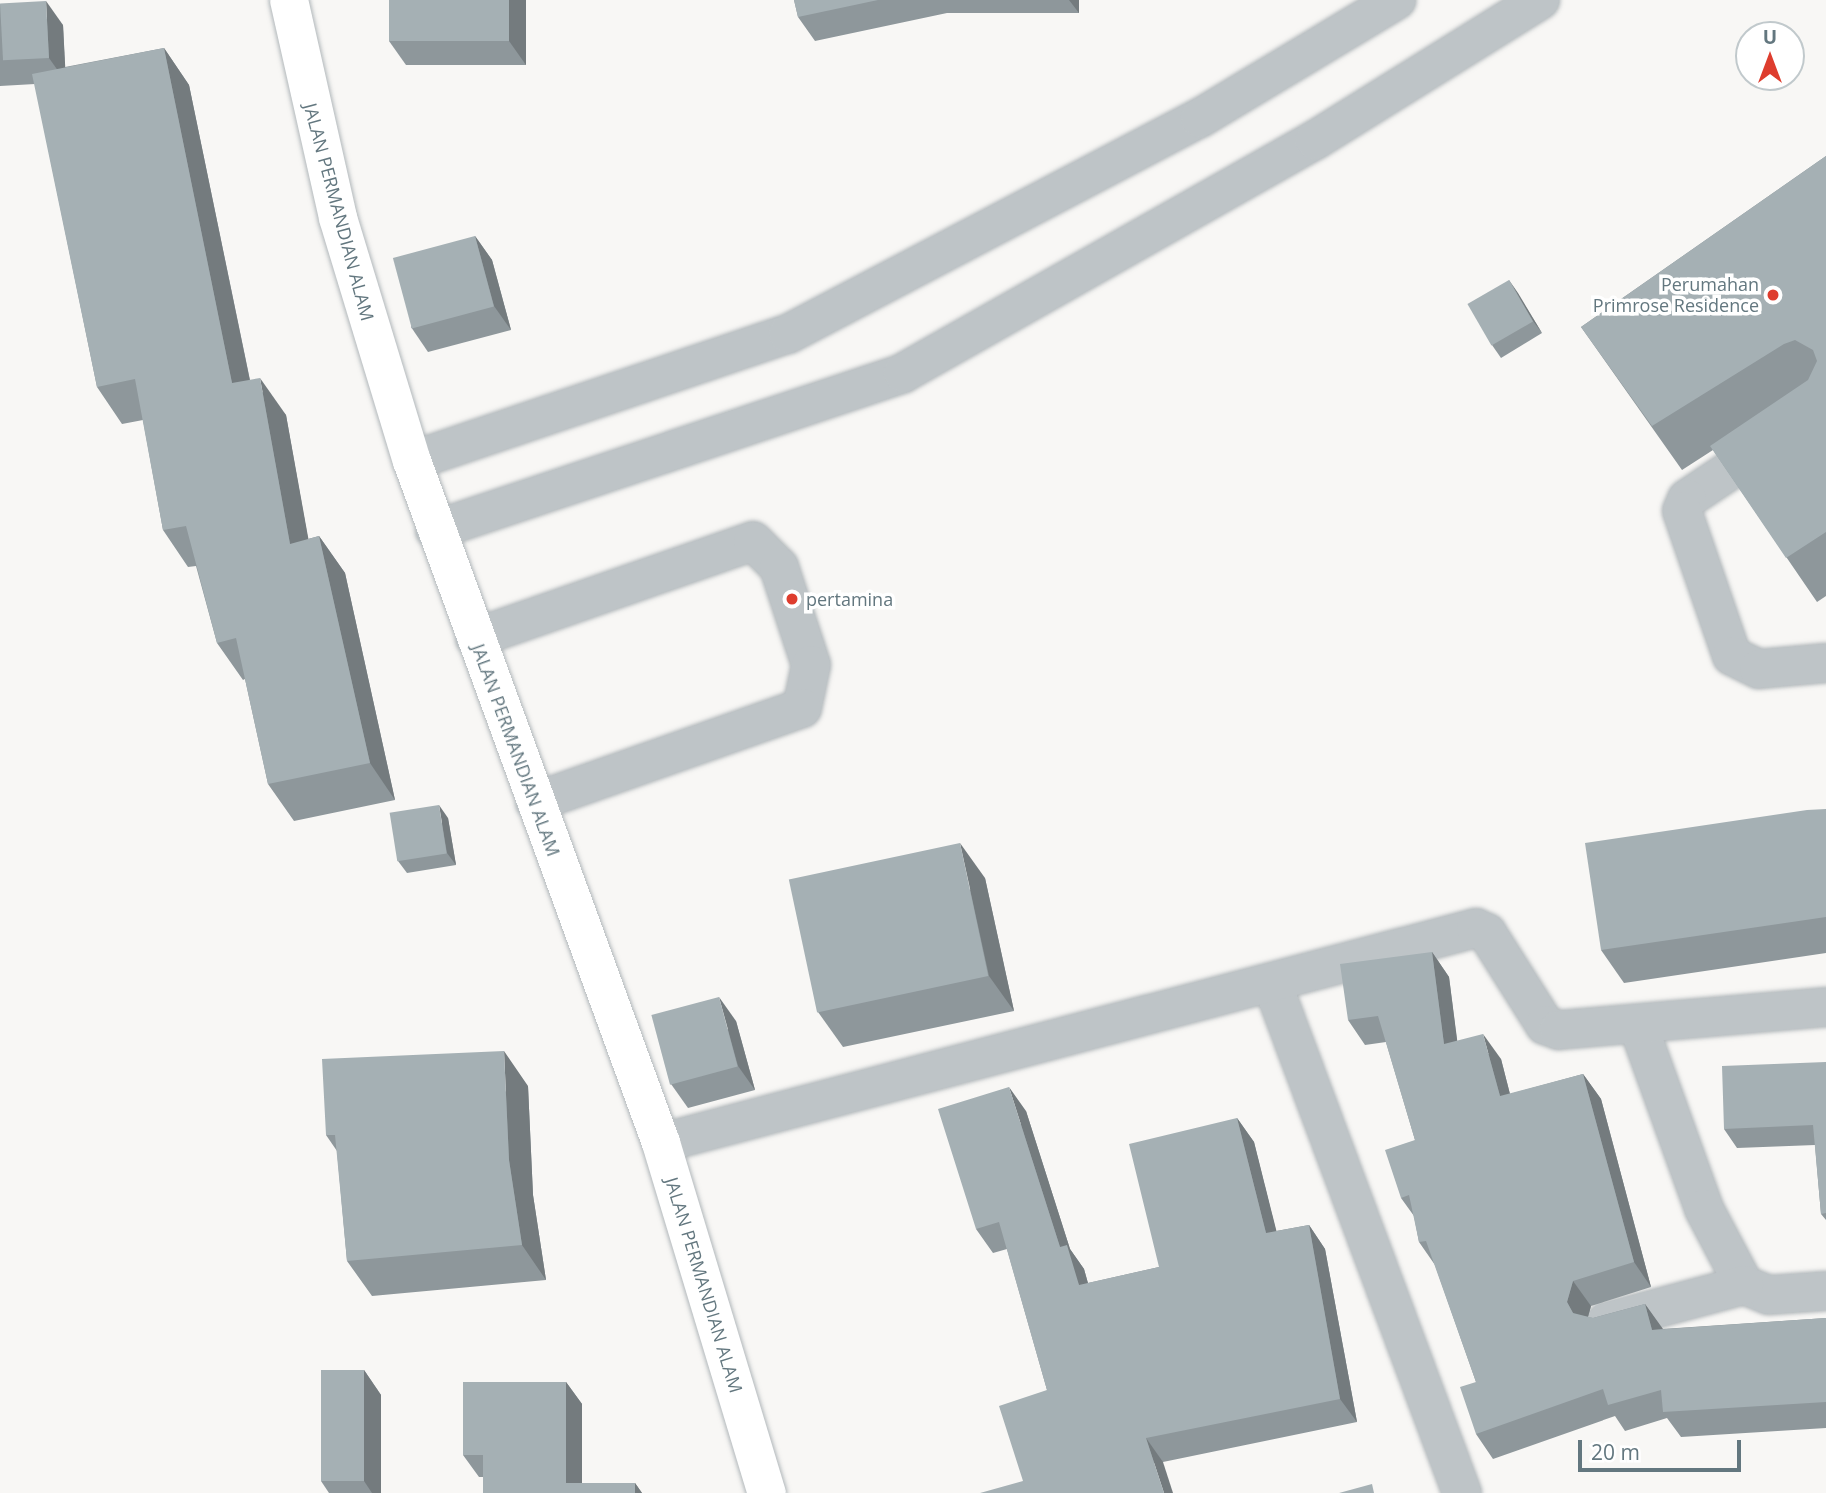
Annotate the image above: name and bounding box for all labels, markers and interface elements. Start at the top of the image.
north arrow [1735,21,1805,91]
text: U [1763,24,1777,50]
street label: JALAN PERMANDIAN ALAM [300,101,378,323]
place label: Perumahan Primrose Residence [1593,274,1759,316]
marker: Perumahan Primrose Residence [1765,287,1781,303]
place label: pertamina [806,588,893,610]
marker: pertamina [784,591,800,607]
street label: JALAN PERMANDIAN ALAM [467,641,565,859]
street label: JALAN PERMANDIAN ALAM [661,1175,747,1395]
scale bar [1581,1426,1744,1470]
text: 20 m [1591,1438,1640,1466]

